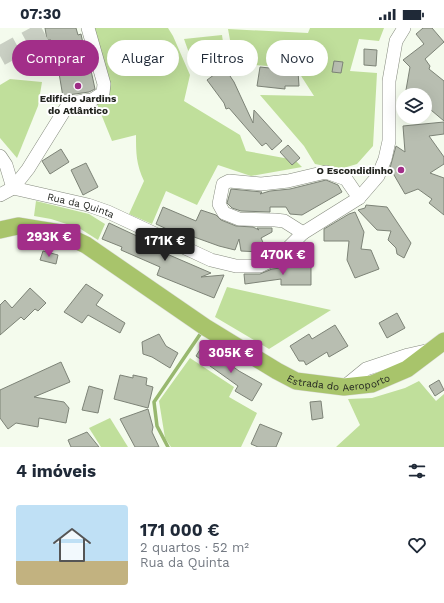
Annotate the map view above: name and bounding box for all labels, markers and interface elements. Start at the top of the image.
text: 07:30 [20,5,61,23]
chip: Comprar [12,40,99,76]
chip: Alugar [107,40,179,76]
chip: Filtros [187,40,258,76]
chip: Novo [266,40,328,76]
marker: Edifício Jardins do Atlântico [73,81,83,91]
map controls [396,88,432,124]
button: layers [396,88,432,124]
place label: Edifício Jardins do Atlântico [40,93,117,116]
place label: O Escondidinho [317,165,393,176]
marker: O Escondidinho [396,165,406,175]
street label: Rua da Quinta [46,190,116,220]
pin: 293K € [16,224,82,258]
pin: 171K € [132,228,198,262]
text: 293K € [26,229,72,244]
text: 171K € [145,233,185,248]
pin: 470K € [250,242,316,276]
text: 470K € [260,247,306,262]
pin: 305K € [198,340,264,374]
text: 305K € [208,345,254,360]
street label: Estrada do Aeroporto [285,372,391,393]
icon: filters [406,460,428,482]
text: 4 imóveis [16,461,96,481]
text: 171 000 € [140,520,220,540]
icon: home [48,521,96,569]
icon: heart [406,534,428,556]
text: 2 quartos · 52 m² [140,540,249,555]
text: Rua da Quinta [140,555,230,570]

